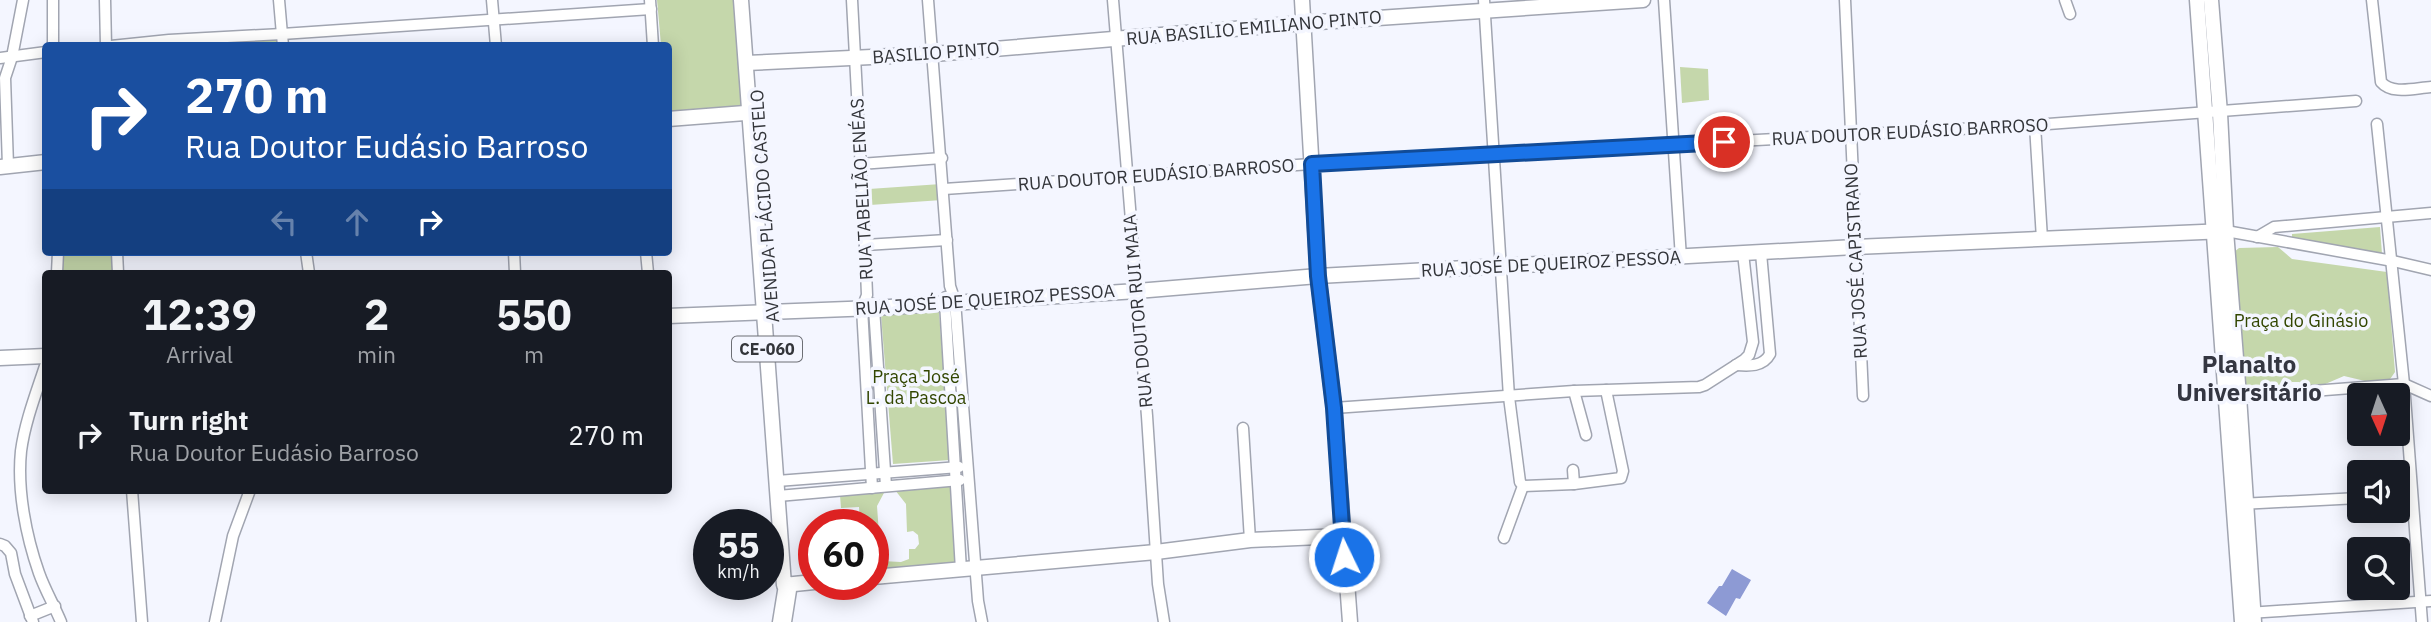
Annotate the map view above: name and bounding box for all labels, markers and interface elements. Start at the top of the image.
street label: RUA BASILIO EMILIANO PINTO [1125,5,1383,50]
street label: BASILIO PINTO [872,37,1000,68]
text: 270 m [185,63,329,126]
icon: right [70,70,161,161]
street label: AVENIDA PLÁCIDO CASTELO [745,89,784,323]
street label: RUA TABELIÃO ENÉAS [845,97,878,281]
pin [1694,112,1754,172]
street label: RUA DOUTOR EUDÁSIO BARROSO [1771,113,2049,150]
icon: arrive [1705,123,1743,161]
text: Rua Doutor Eudásio Barroso [185,125,588,167]
street label: RUA DOUTOR EUDÁSIO BARROSO [1017,153,1295,196]
street label: RUA JOSÉ CAPISTRANO [1839,163,1872,360]
icon: left [265,203,303,241]
icon: ahead [338,203,376,241]
icon: right [411,203,449,241]
street label: RUA DOUTOR RUI MAIA [1118,213,1157,409]
street label: RUA JOSÉ DE QUEIROZ PESSOA [1420,245,1682,282]
street label: RUA JOSÉ DE QUEIROZ PESSOA [854,279,1116,320]
text: 12:39 [142,287,257,342]
text: 2 [364,287,389,342]
text: 550 [496,287,572,342]
park label: Praça do Ginásio [2234,309,2368,332]
road number: CE-060 [732,336,802,362]
text: Arrival [166,339,233,369]
text: min [357,339,396,369]
text: m [524,339,544,369]
district label: Planalto Universitário [2176,348,2322,408]
park label: Praça José L. da Pascoa [866,365,967,409]
north arrow [2347,383,2410,446]
map controls [2347,383,2410,600]
text: Turn right [129,403,248,437]
icon: right [70,416,108,454]
text: 270 m [568,418,644,452]
text: Rua Doutor Eudásio Barroso [129,437,419,467]
button: sound [2347,460,2410,523]
speed limit sign: 60 [798,509,889,600]
position arrow [1307,520,1381,594]
text: 55 [717,522,760,568]
button: search [2347,537,2410,600]
text: km/h [717,560,760,583]

